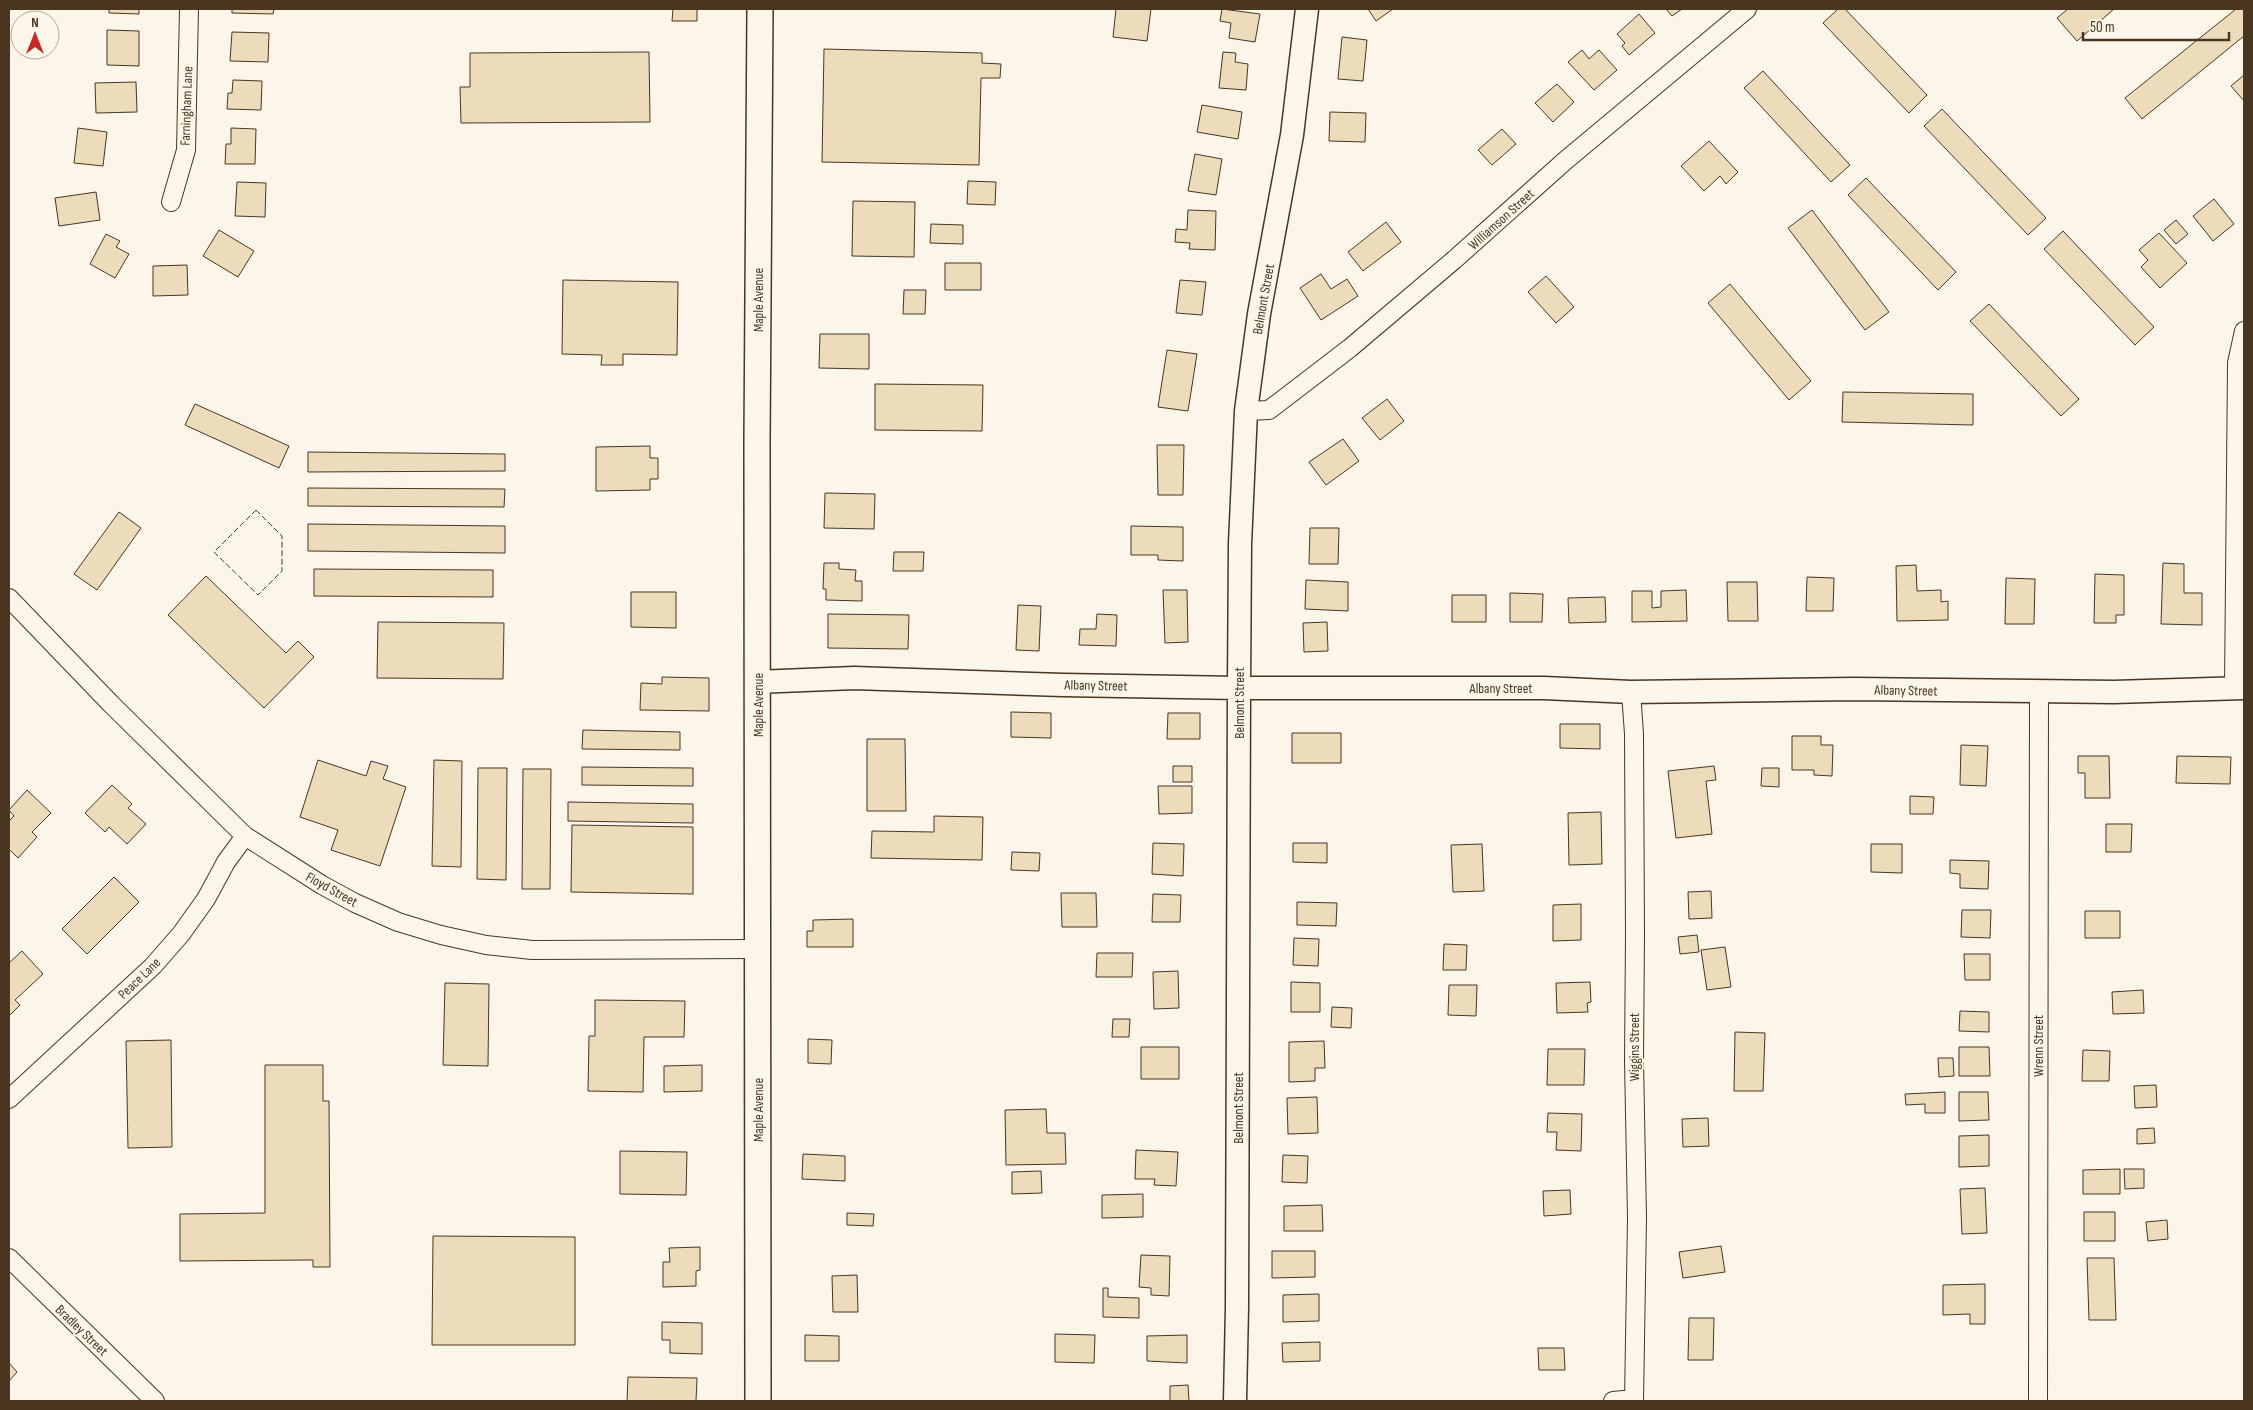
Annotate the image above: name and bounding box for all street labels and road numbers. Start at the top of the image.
street label: Farningham Lane [177,66,196,146]
street label: Williamson Street [1465,185,1538,253]
street label: Belmont Street [1249,262,1278,336]
street label: Maple Avenue [750,268,767,332]
street label: Belmont Street [1231,667,1248,739]
street label: Maple Avenue [750,673,767,737]
street label: Albany Street [1063,676,1128,695]
street label: Albany Street [1468,680,1533,697]
street label: Albany Street [1873,681,1938,700]
street label: Floyd Street [303,868,361,911]
street label: Peace Lane [115,954,164,1003]
street label: Wiggins Street [1626,1013,1643,1081]
street label: Wrenn Street [2030,1015,2047,1077]
street label: Belmont Street [1230,1072,1247,1144]
street label: Maple Avenue [750,1078,767,1142]
street label: Bradley Street [52,1301,111,1360]

